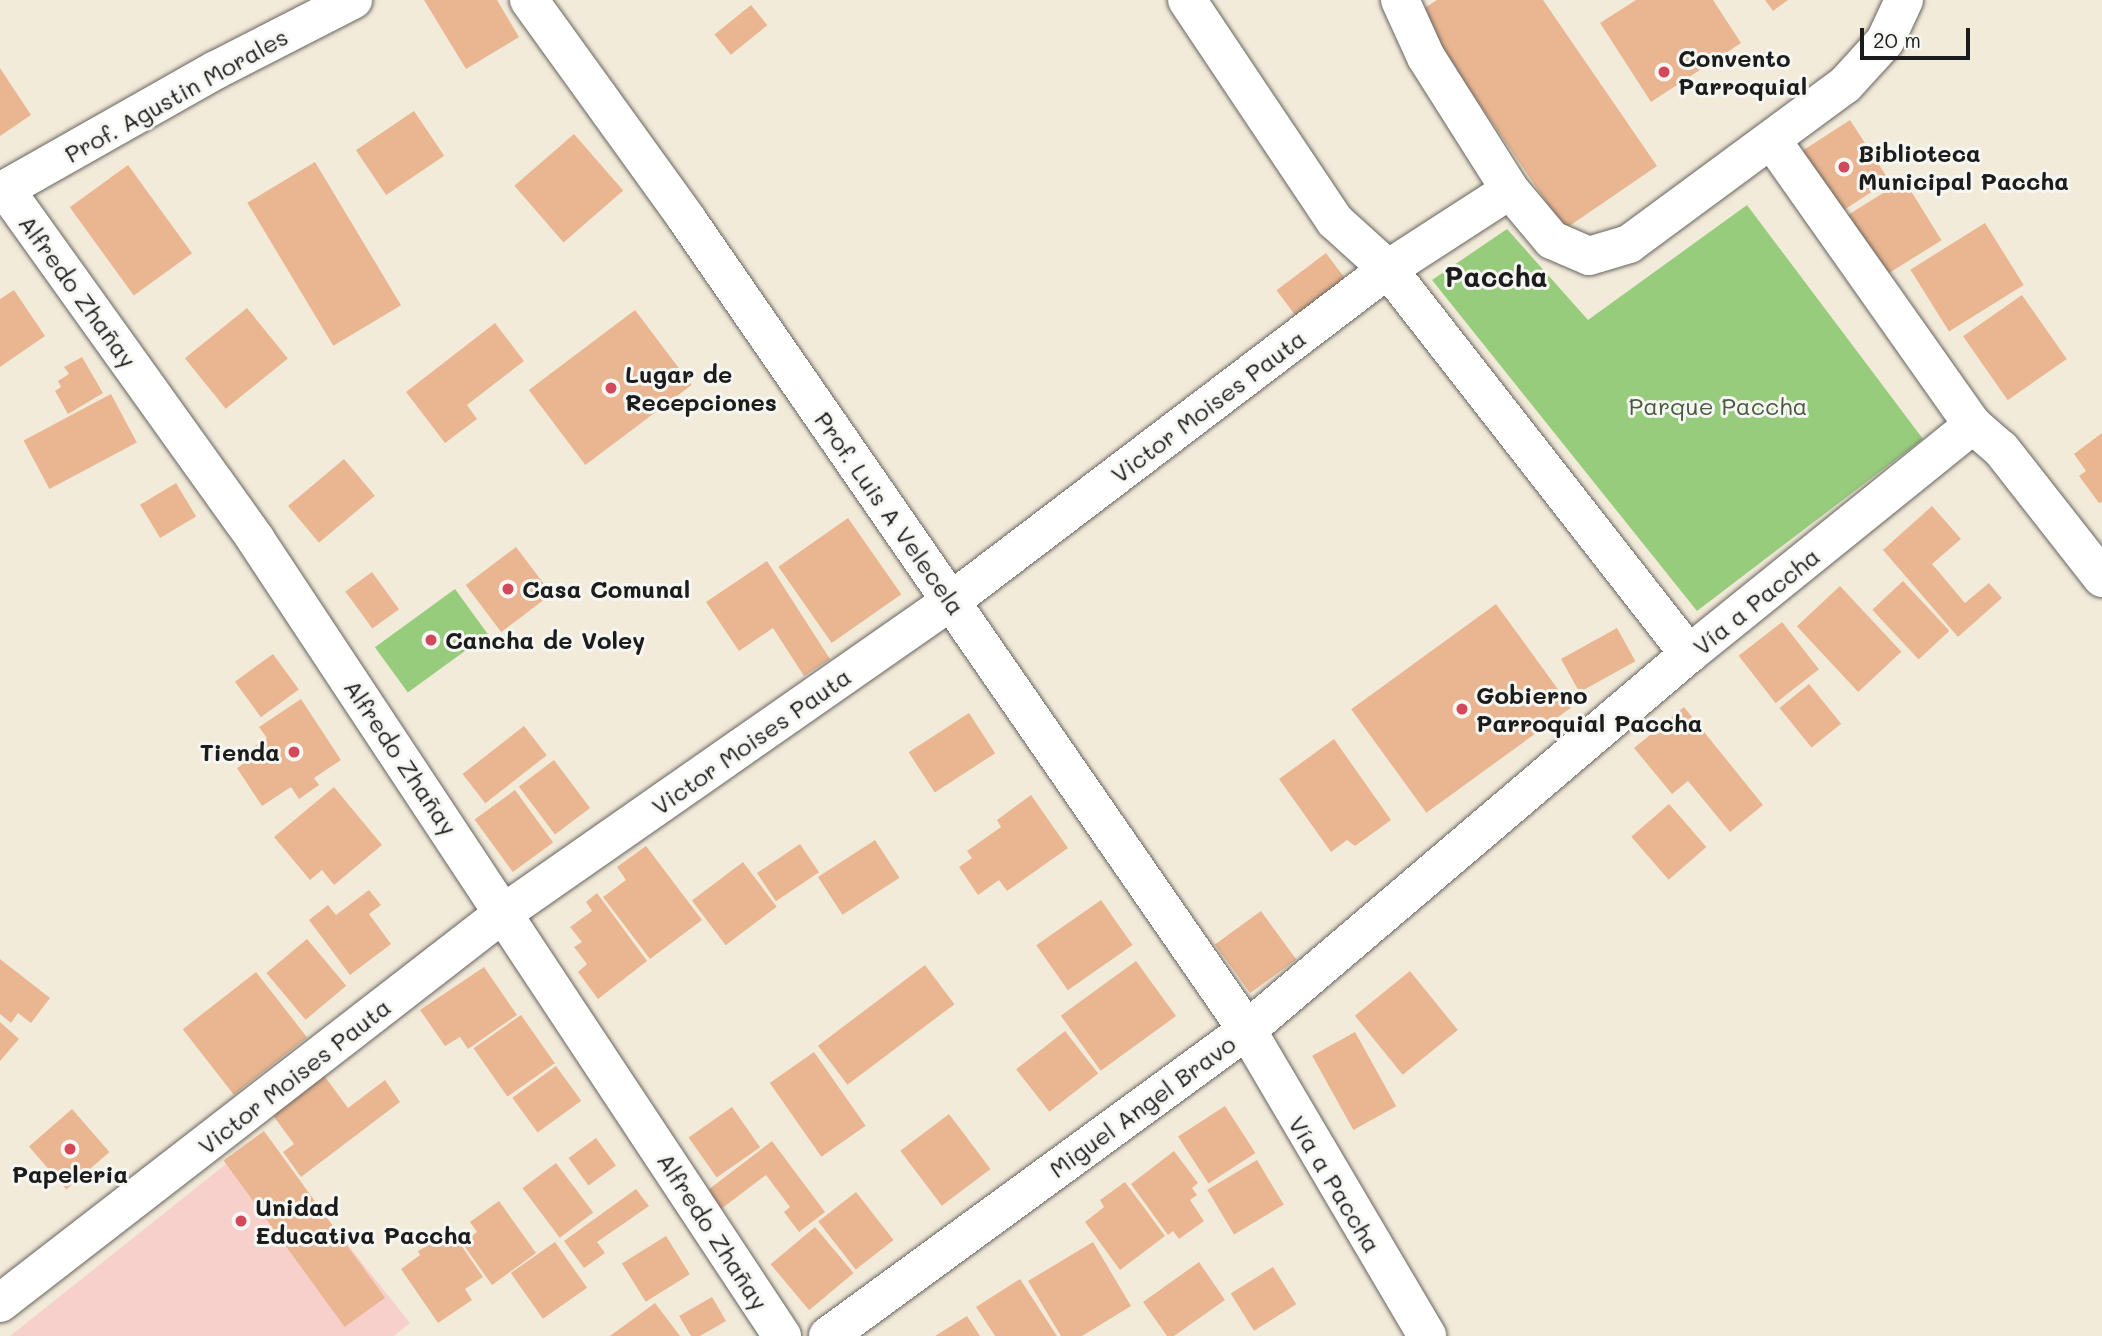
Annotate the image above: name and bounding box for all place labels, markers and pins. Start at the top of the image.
place label: Convento Parroquial [1678,44,1807,100]
marker: Convento Parroquial [1656,64,1672,80]
place label: Biblioteca Municipal Paccha [1858,139,2069,195]
marker: Biblioteca Municipal Paccha [1836,159,1852,175]
place label: Lugar de Recepciones [625,360,777,416]
marker: Lugar de Recepciones [603,380,619,396]
place label: Casa Comunal [522,575,690,603]
marker: Casa Comunal [500,581,516,597]
place label: Cancha de Voley [445,626,645,654]
marker: Cancha de Voley [423,632,439,648]
place label: Gobierno Parroquial Paccha [1476,681,1702,737]
marker: Gobierno Parroquial Paccha [1454,701,1470,717]
place label: Tienda [200,738,280,766]
marker: Tienda [286,744,302,760]
marker: Papeleria [62,1141,78,1157]
place label: Papeleria [12,1160,128,1188]
place label: Unidad Educativa Paccha [255,1193,472,1249]
marker: Unidad Educativa Paccha [233,1213,249,1229]

